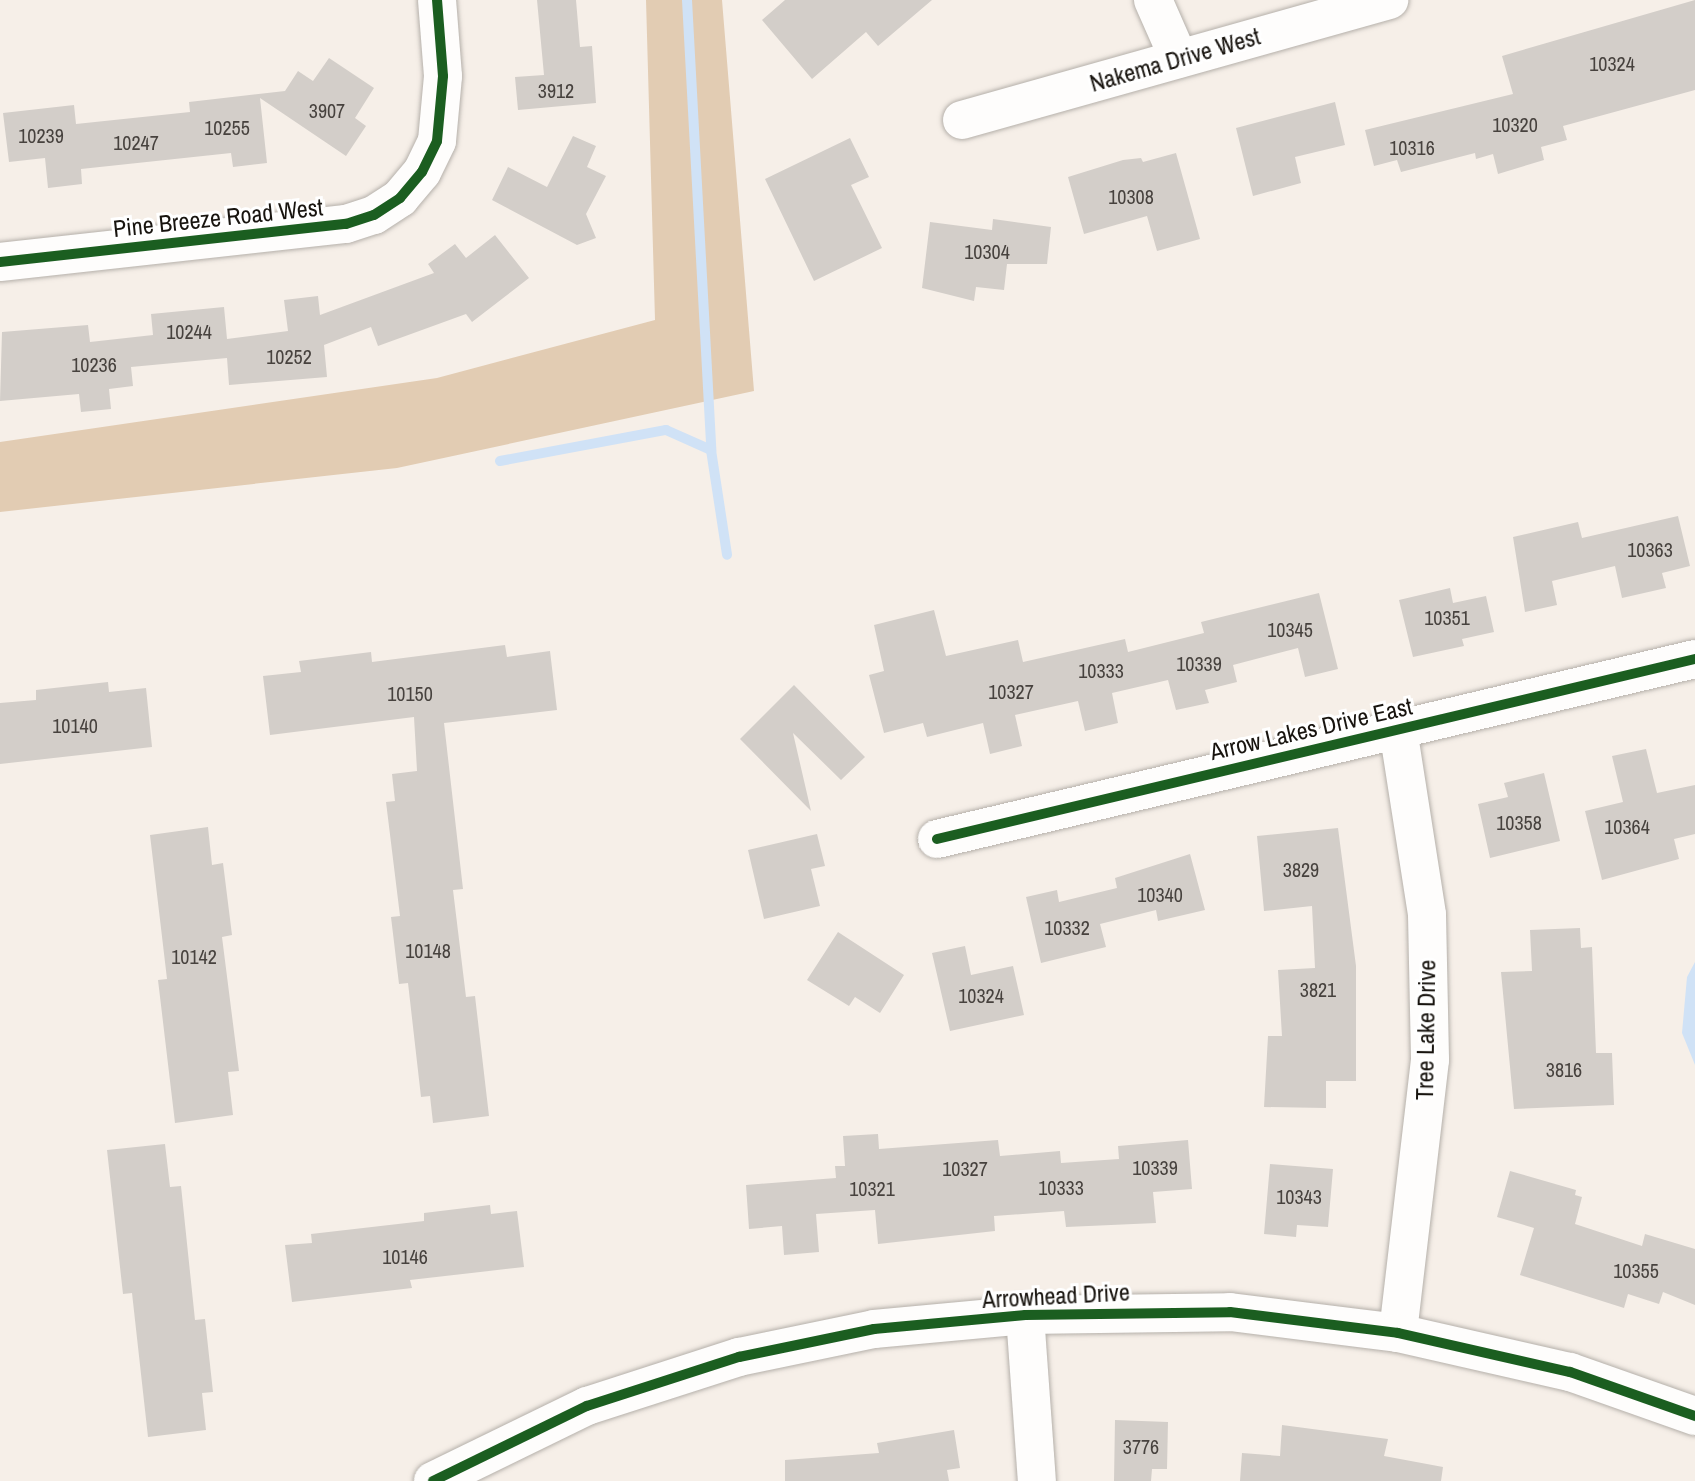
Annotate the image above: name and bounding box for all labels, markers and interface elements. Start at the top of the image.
street label: Nakema Drive West [1087,22,1263,98]
house number: 10324 [1589,51,1635,75]
house number: 3912 [538,78,574,102]
house number: 3907 [309,98,345,122]
house number: 10320 [1492,112,1538,136]
house number: 10255 [204,115,250,139]
house number: 10239 [18,123,64,147]
house number: 10247 [113,130,159,154]
house number: 10316 [1389,135,1435,159]
house number: 10308 [1108,184,1154,208]
street label: Pine Breeze Road West [112,193,324,243]
house number: 10304 [964,239,1010,263]
house number: 10244 [166,319,212,343]
house number: 10252 [266,344,312,368]
house number: 10236 [71,352,117,376]
house number: 10363 [1627,537,1673,561]
house number: 10351 [1424,605,1470,629]
house number: 10345 [1267,617,1313,641]
house number: 10339 [1176,651,1222,675]
house number: 10333 [1078,658,1124,682]
house number: 10327 [988,679,1034,703]
house number: 10150 [387,681,433,705]
street label: Arrow Lakes Drive East [1207,692,1415,766]
house number: 10140 [52,713,98,737]
house number: 10358 [1496,810,1542,834]
house number: 10364 [1604,814,1650,838]
house number: 3829 [1283,857,1319,881]
house number: 10340 [1137,882,1183,906]
house number: 10332 [1044,915,1090,939]
house number: 10148 [405,938,451,962]
house number: 10142 [171,944,217,968]
street label: Tree Lake Drive [1410,960,1442,1100]
house number: 3821 [1300,977,1336,1001]
house number: 10324 [958,983,1004,1007]
house number: 3816 [1546,1057,1582,1081]
house number: 10339 [1132,1155,1178,1179]
house number: 10327 [942,1156,988,1180]
house number: 10333 [1038,1175,1084,1199]
house number: 10321 [849,1176,895,1200]
house number: 10343 [1276,1184,1322,1208]
house number: 10146 [382,1244,428,1268]
house number: 10355 [1613,1258,1659,1282]
street label: Arrowhead Drive [982,1278,1130,1314]
house number: 3776 [1123,1434,1159,1458]

